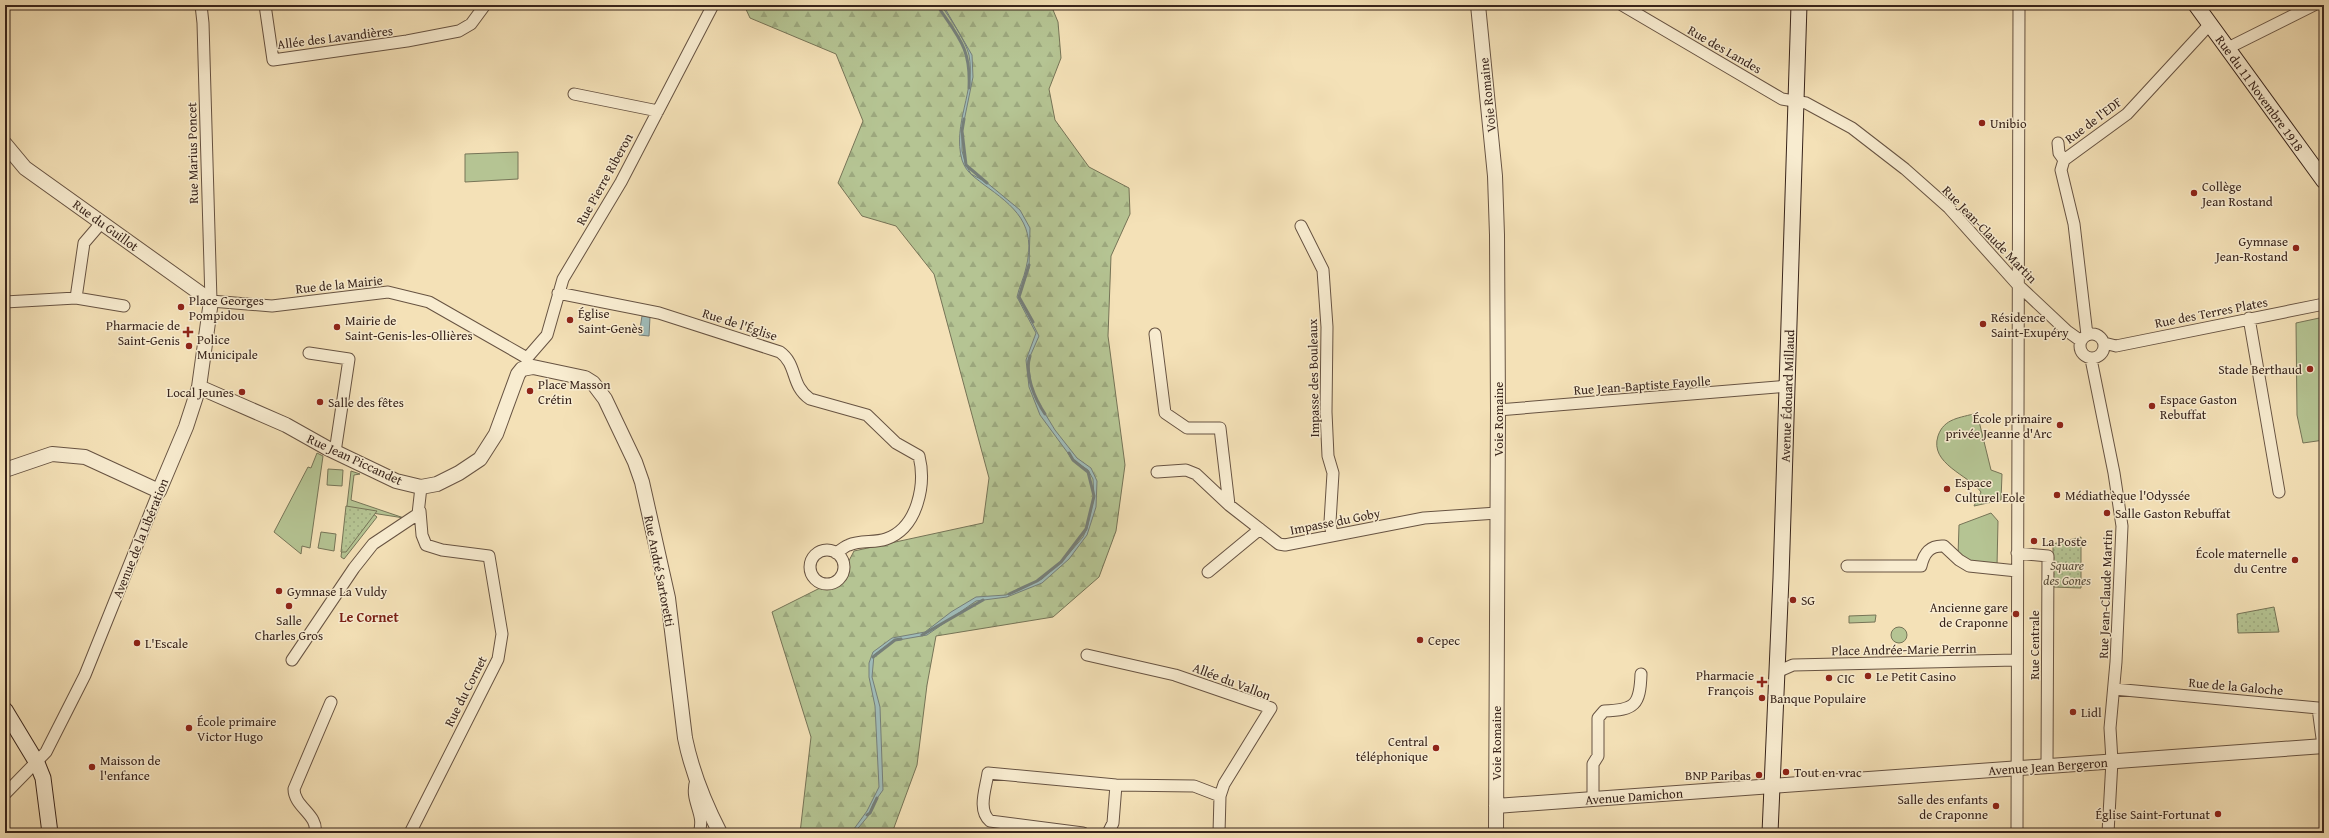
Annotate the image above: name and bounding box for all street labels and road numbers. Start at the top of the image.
street label: Allée des Lavandières [276,21,394,54]
street label: Rue des Landes [1684,21,1765,78]
street label: Rue du 11 Novembre 1918 [2211,31,2308,155]
street label: Voie Romaine [1474,57,1501,133]
street label: Rue de l'EDF [2061,93,2126,148]
street label: Rue Marius Poncet [182,102,203,204]
street label: Rue Pierre Riberon [571,129,638,229]
street label: Rue Jean-Claude Martin [1938,181,2042,288]
street label: Rue du Guillot [69,195,143,256]
street label: Rue de la Mairie [294,270,384,299]
street label: Rue des Terres Plates [2153,292,2269,333]
street label: Rue de l'Église [700,303,780,346]
street label: Impasse des Bouleaux [1303,318,1324,438]
street label: Avenue Édouard Millaud [1776,329,1799,463]
street label: Rue Jean-Baptiste Fayolle [1573,371,1711,400]
street label: Voie Romaine [1489,382,1508,456]
street label: Rue Jean Piccandet [304,429,406,490]
street label: Avenue de la Libération [108,475,173,601]
street label: Impasse du Goby [1288,503,1382,540]
street label: Rue André Sartoretti [639,514,680,629]
street label: Rue Jean-Claude Martin [2094,528,2117,659]
street label: Rue Centrale [2025,610,2044,680]
street label: Place Andrée-Marie Perrin [1831,639,1977,660]
street label: Rue du Cornet [439,652,492,730]
street label: Allée du Vallon [1190,658,1274,705]
street label: Rue de la Galoche [2188,673,2284,700]
street label: Voie Romaine [1487,706,1506,780]
street label: Avenue Jean Bergeron [1988,753,2109,780]
street label: Avenue Damichon [1585,784,1684,809]

